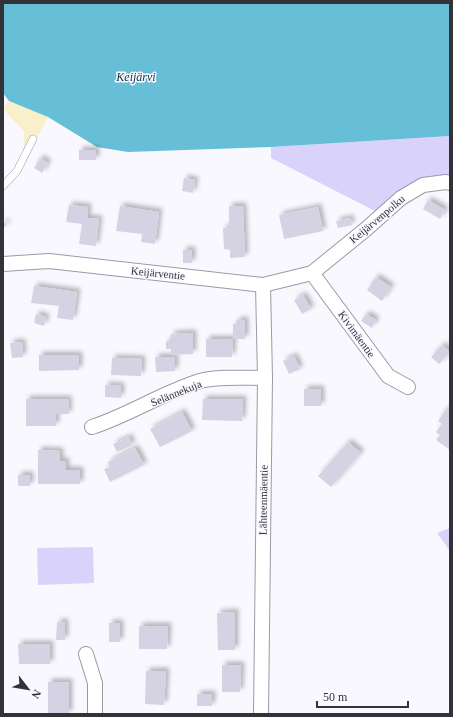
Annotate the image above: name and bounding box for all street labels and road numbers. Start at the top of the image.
street label: Keijärvenpolku [347,192,407,246]
street label: Keijärventie [130,264,186,282]
street label: Kivimäentie [336,308,378,360]
street label: Selännekuja [149,377,203,409]
street label: Lähteenmäentie [256,465,270,535]

